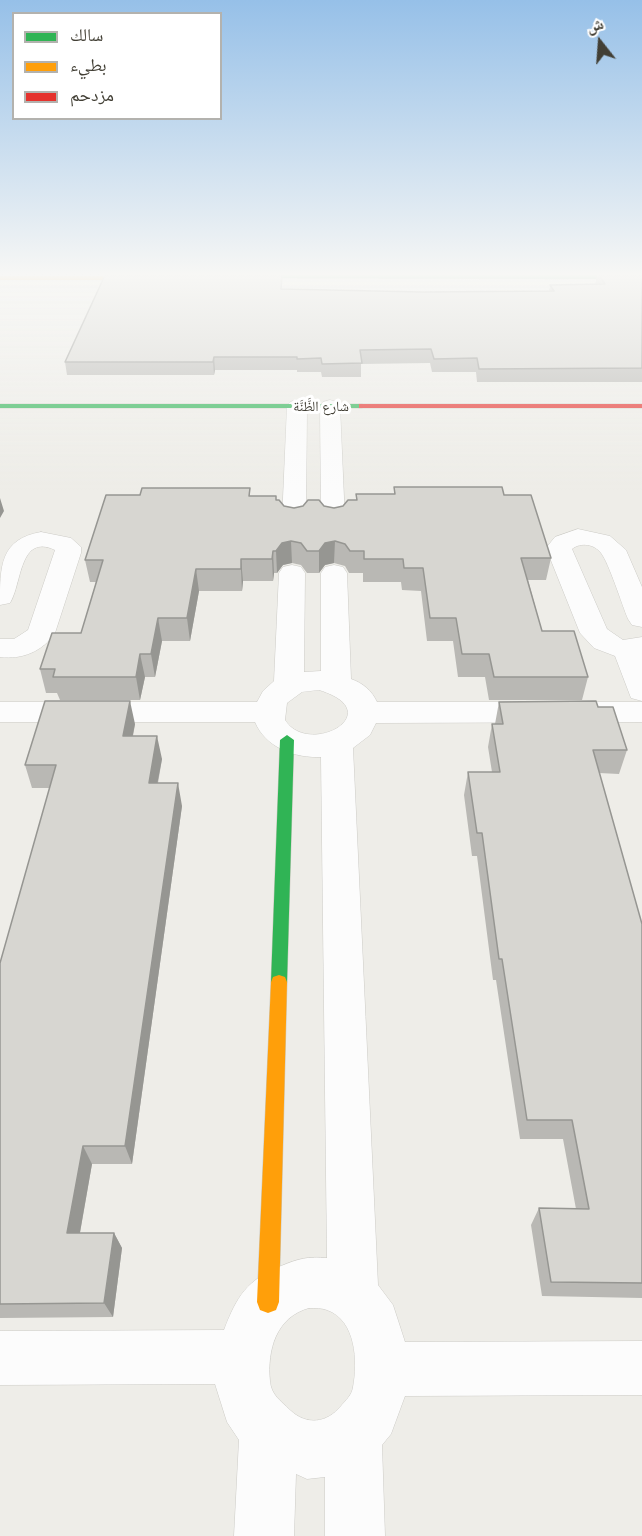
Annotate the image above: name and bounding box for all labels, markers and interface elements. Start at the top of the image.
legend [12,12,222,120]
north arrow [570,12,630,72]
text: ش [584,13,605,36]
text: سالك [70,23,103,45]
text: بطيء [70,53,107,75]
text: مزدحم [70,83,114,105]
street label: شارع الظَّنَّة [293,398,349,414]

